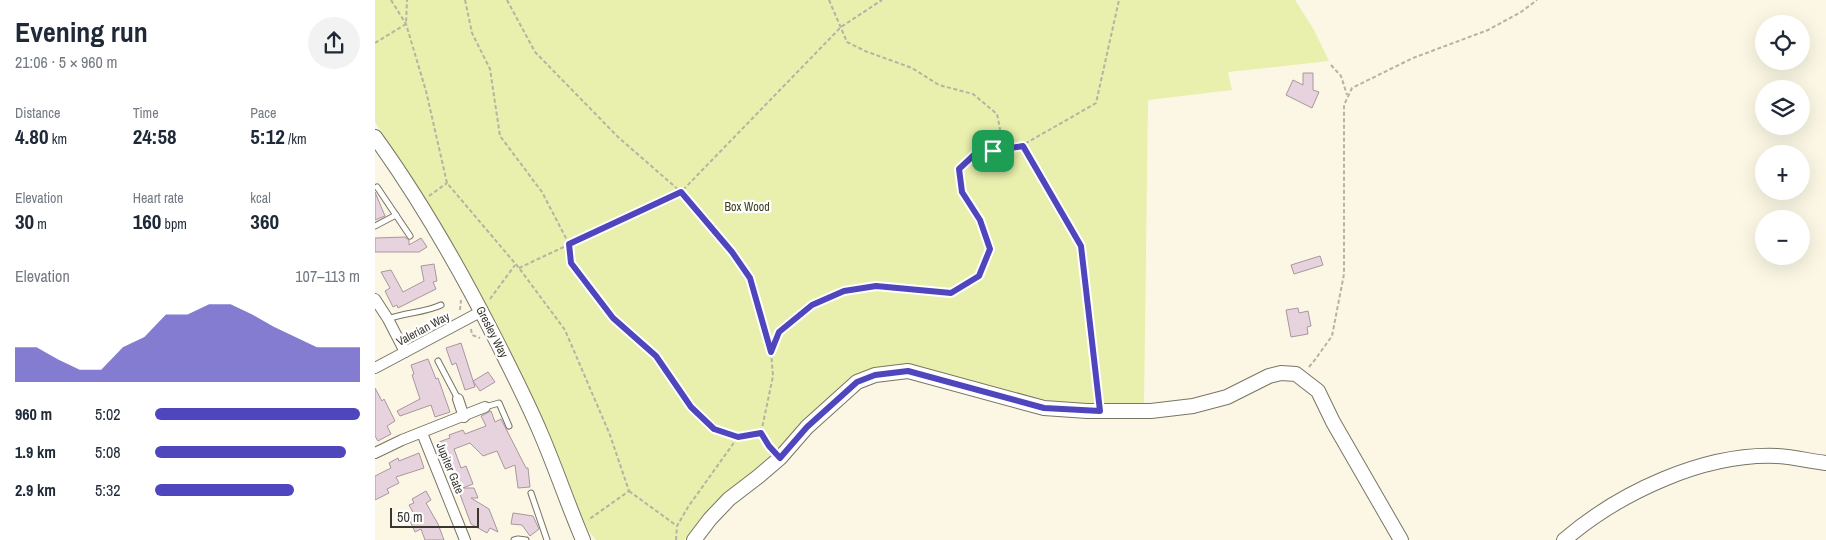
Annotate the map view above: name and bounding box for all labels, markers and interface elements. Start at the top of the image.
text: Evening run [15,13,148,51]
map controls [1755,15,1810,265]
button: locate [1755,15,1810,70]
button: share [308,17,360,69]
text: 21:06 · 5 × 960 m [15,51,118,73]
button: layers [1755,80,1810,135]
text: Distance [15,104,60,122]
text: Time [133,104,159,122]
text: Pace [250,104,277,122]
text: 4.80 [15,122,49,151]
text: 24:58 [133,122,177,151]
text: 5:12 [250,122,285,151]
text: km [49,130,67,148]
text: /km [285,130,306,148]
pin [972,130,1014,172]
icon: arrive [979,137,1007,165]
button: + [1755,145,1810,200]
text: Elevation [15,189,63,207]
text: Heart rate [133,189,184,207]
text: kcal [250,189,271,207]
park label: Box Wood [724,199,770,215]
text: 30 [15,207,34,236]
text: 160 [133,207,161,236]
text: 360 [250,207,279,236]
button: − [1755,210,1810,265]
text: m [34,215,47,233]
text: bpm [161,215,187,233]
text: Elevation [15,265,70,287]
text: 107–113 m [295,265,360,287]
street label: Gresley Way [472,303,512,361]
street label: Valerian Way [394,308,452,350]
text: 960 m [15,403,52,425]
text: 5:02 [95,403,121,425]
street label: Jupiter Gate [432,440,468,496]
text: 1.9 km [15,441,56,463]
text: 5:08 [95,441,121,463]
text: 2.9 km [15,479,56,501]
text: 5:32 [95,479,121,501]
scale bar [390,505,479,528]
text: 50 m [397,508,423,526]

